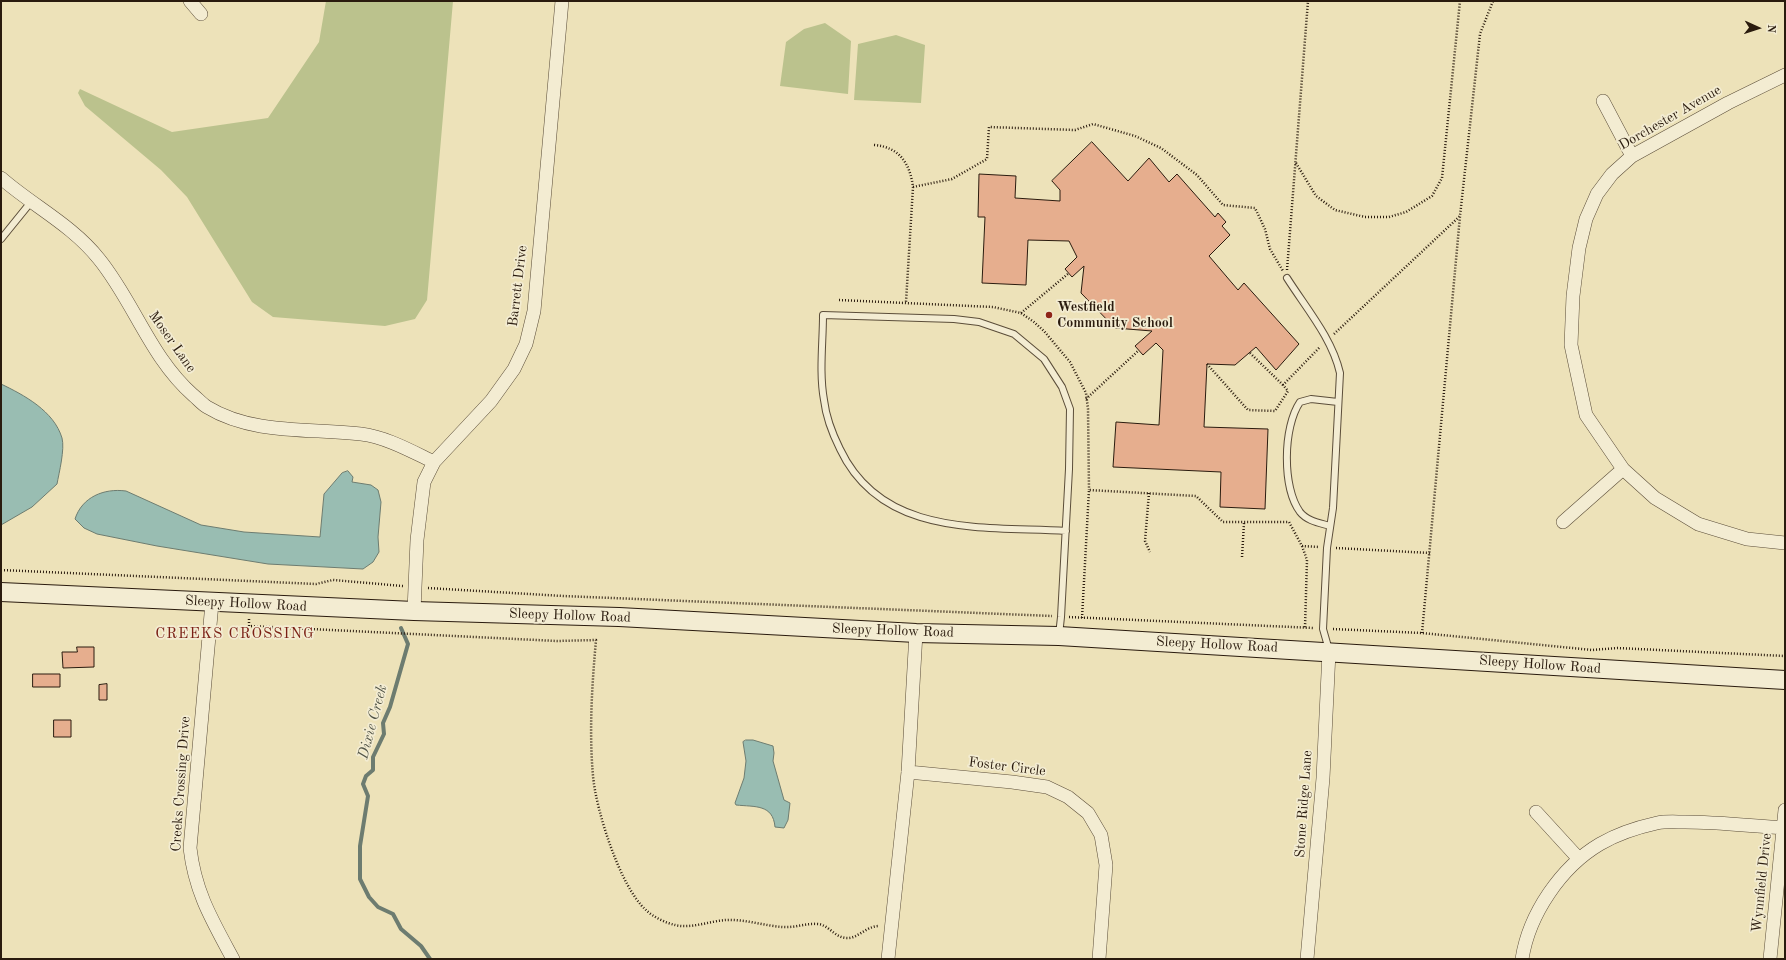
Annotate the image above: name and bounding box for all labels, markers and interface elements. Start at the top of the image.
north arrow [1738,8,1778,48]
text: N [1765,24,1776,33]
street label: Dorchester Avenue [1616,82,1724,154]
street label: Barrett Drive [505,244,531,328]
place label: Westfield Community School [1057,299,1173,332]
street label: Moser Lane [145,308,199,376]
marker: Westfield Community School [1044,310,1054,320]
street label: Sleepy Hollow Road [185,592,307,616]
street label: Sleepy Hollow Road [509,605,631,627]
street label: Sleepy Hollow Road [832,620,954,642]
district label: CREEKS CROSSING [155,625,315,643]
street label: Sleepy Hollow Road [1156,633,1278,657]
street label: Sleepy Hollow Road [1478,652,1602,678]
water label: Dixie Creek [354,683,392,761]
street label: Creeks Crossing Drive [168,716,194,852]
street label: Stone Ridge Lane [1292,750,1316,858]
street label: Foster Circle [967,754,1047,780]
street label: Wynnfield Drive [1748,832,1776,934]

